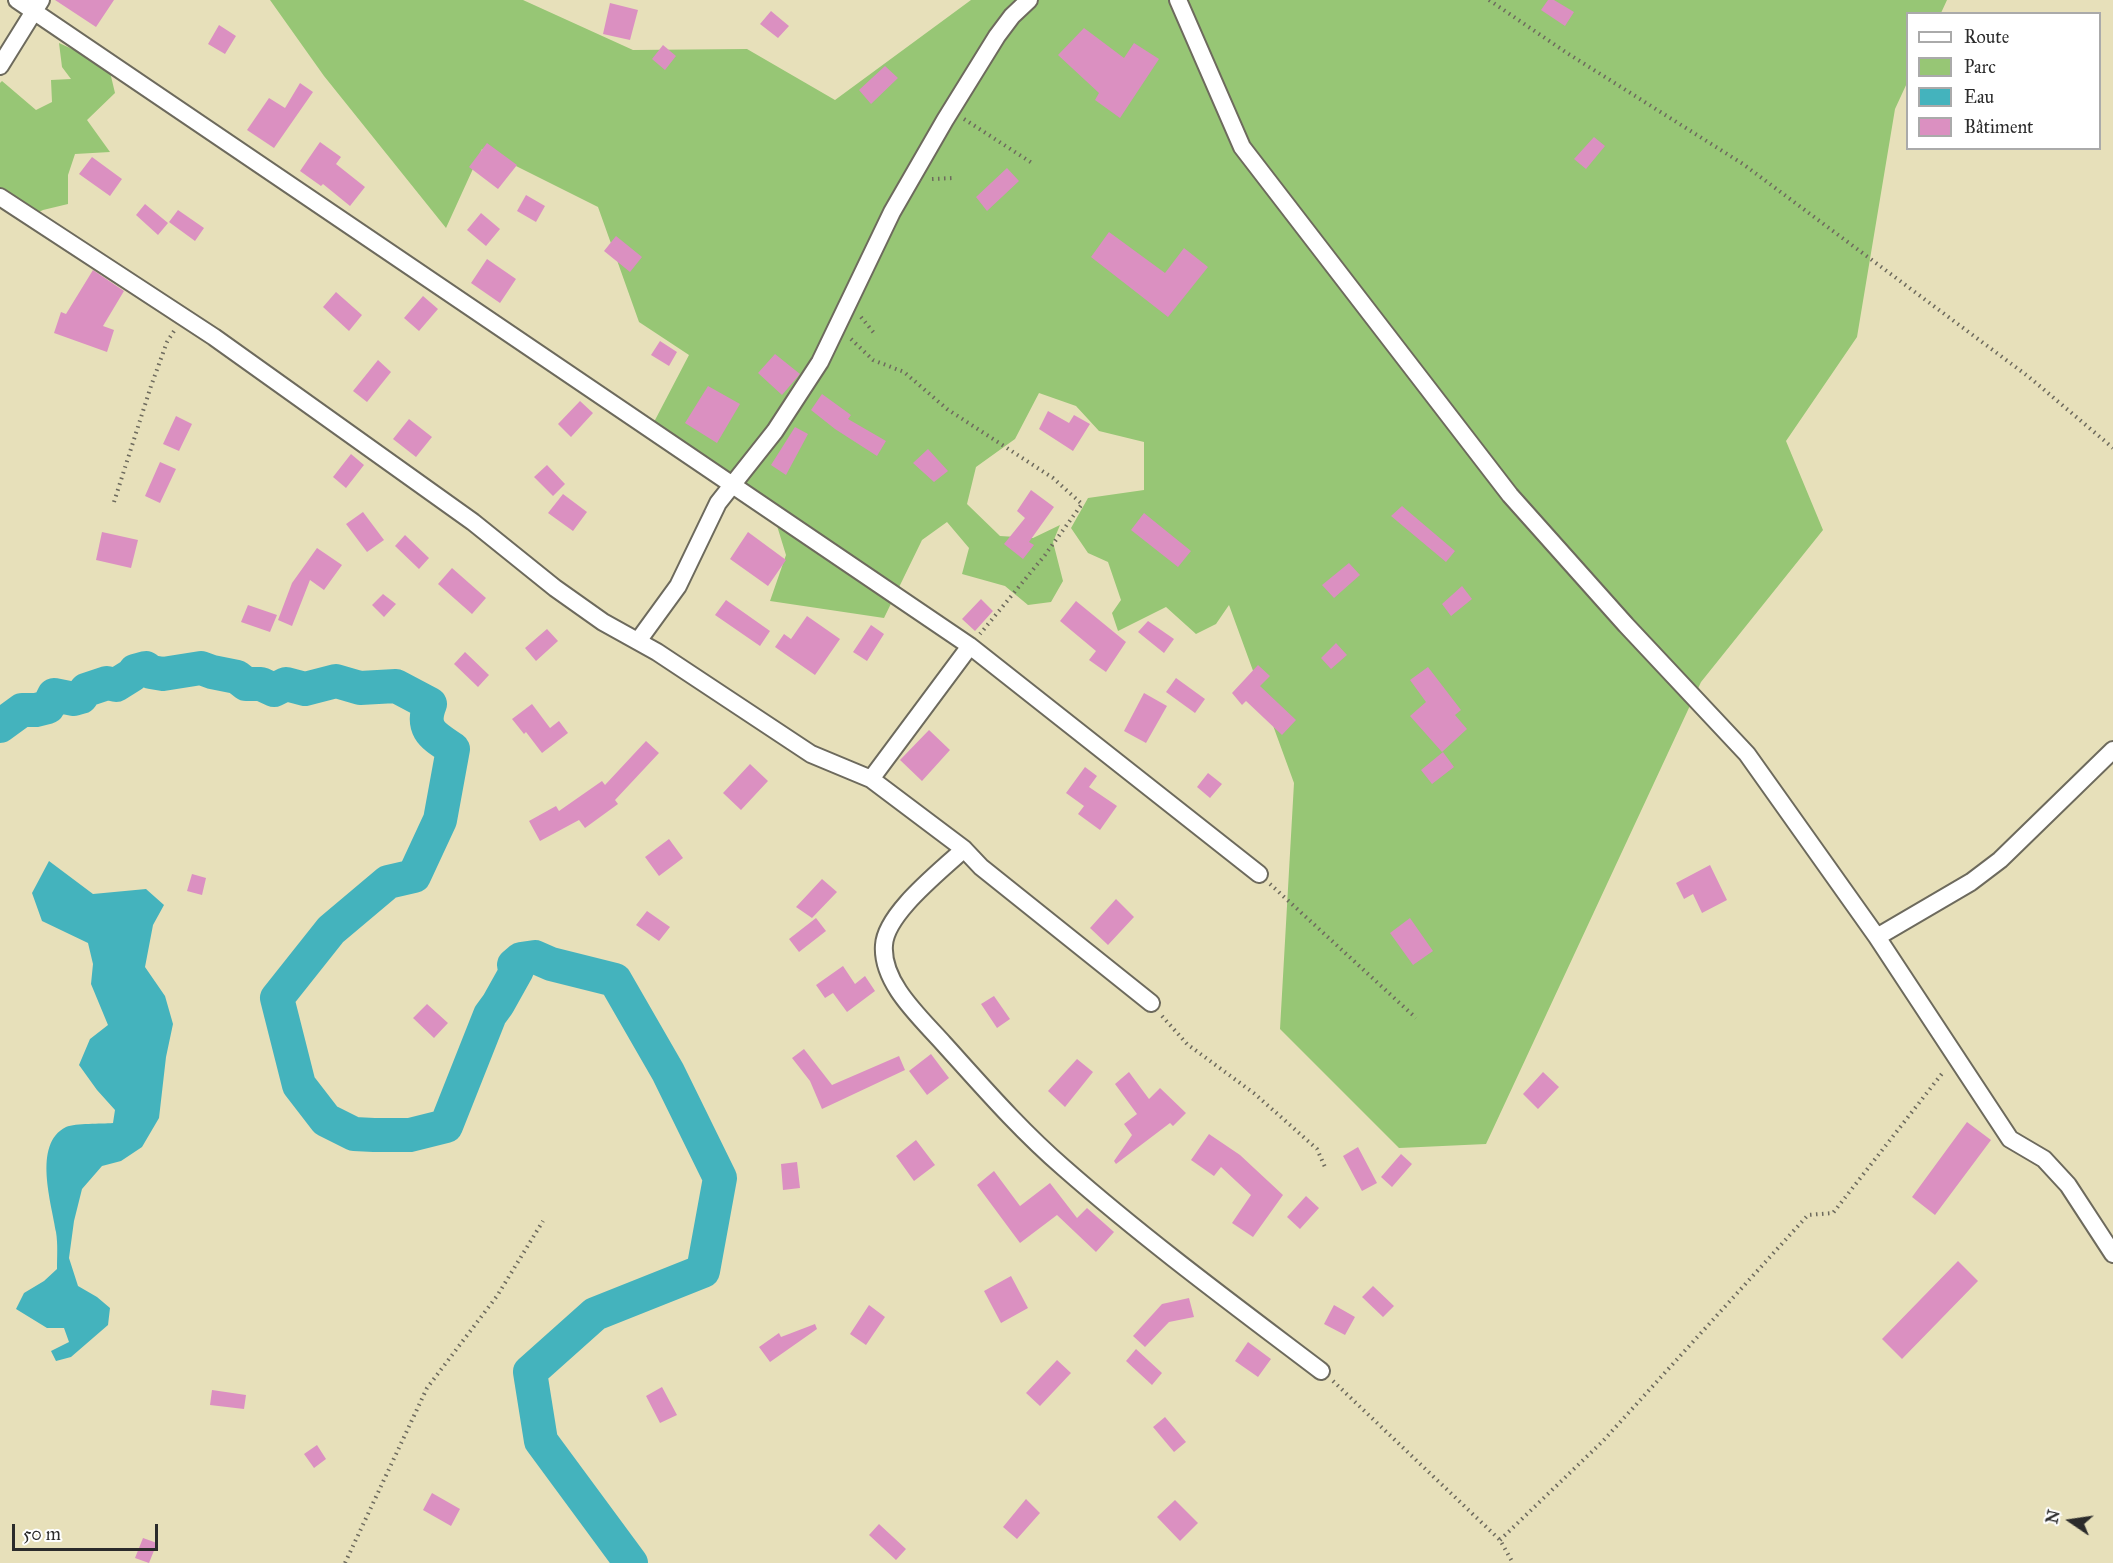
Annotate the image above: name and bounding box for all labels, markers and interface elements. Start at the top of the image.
legend [1906,12,2101,150]
text: Route [1964,26,2009,48]
text: Parc [1964,56,1996,78]
text: Eau [1964,86,1994,108]
text: Bâtiment [1964,116,2033,138]
north arrow [2041,1491,2101,1551]
text: N [2042,1508,2064,1526]
scale bar [15,1512,160,1550]
text: 50 m [23,1523,61,1545]

